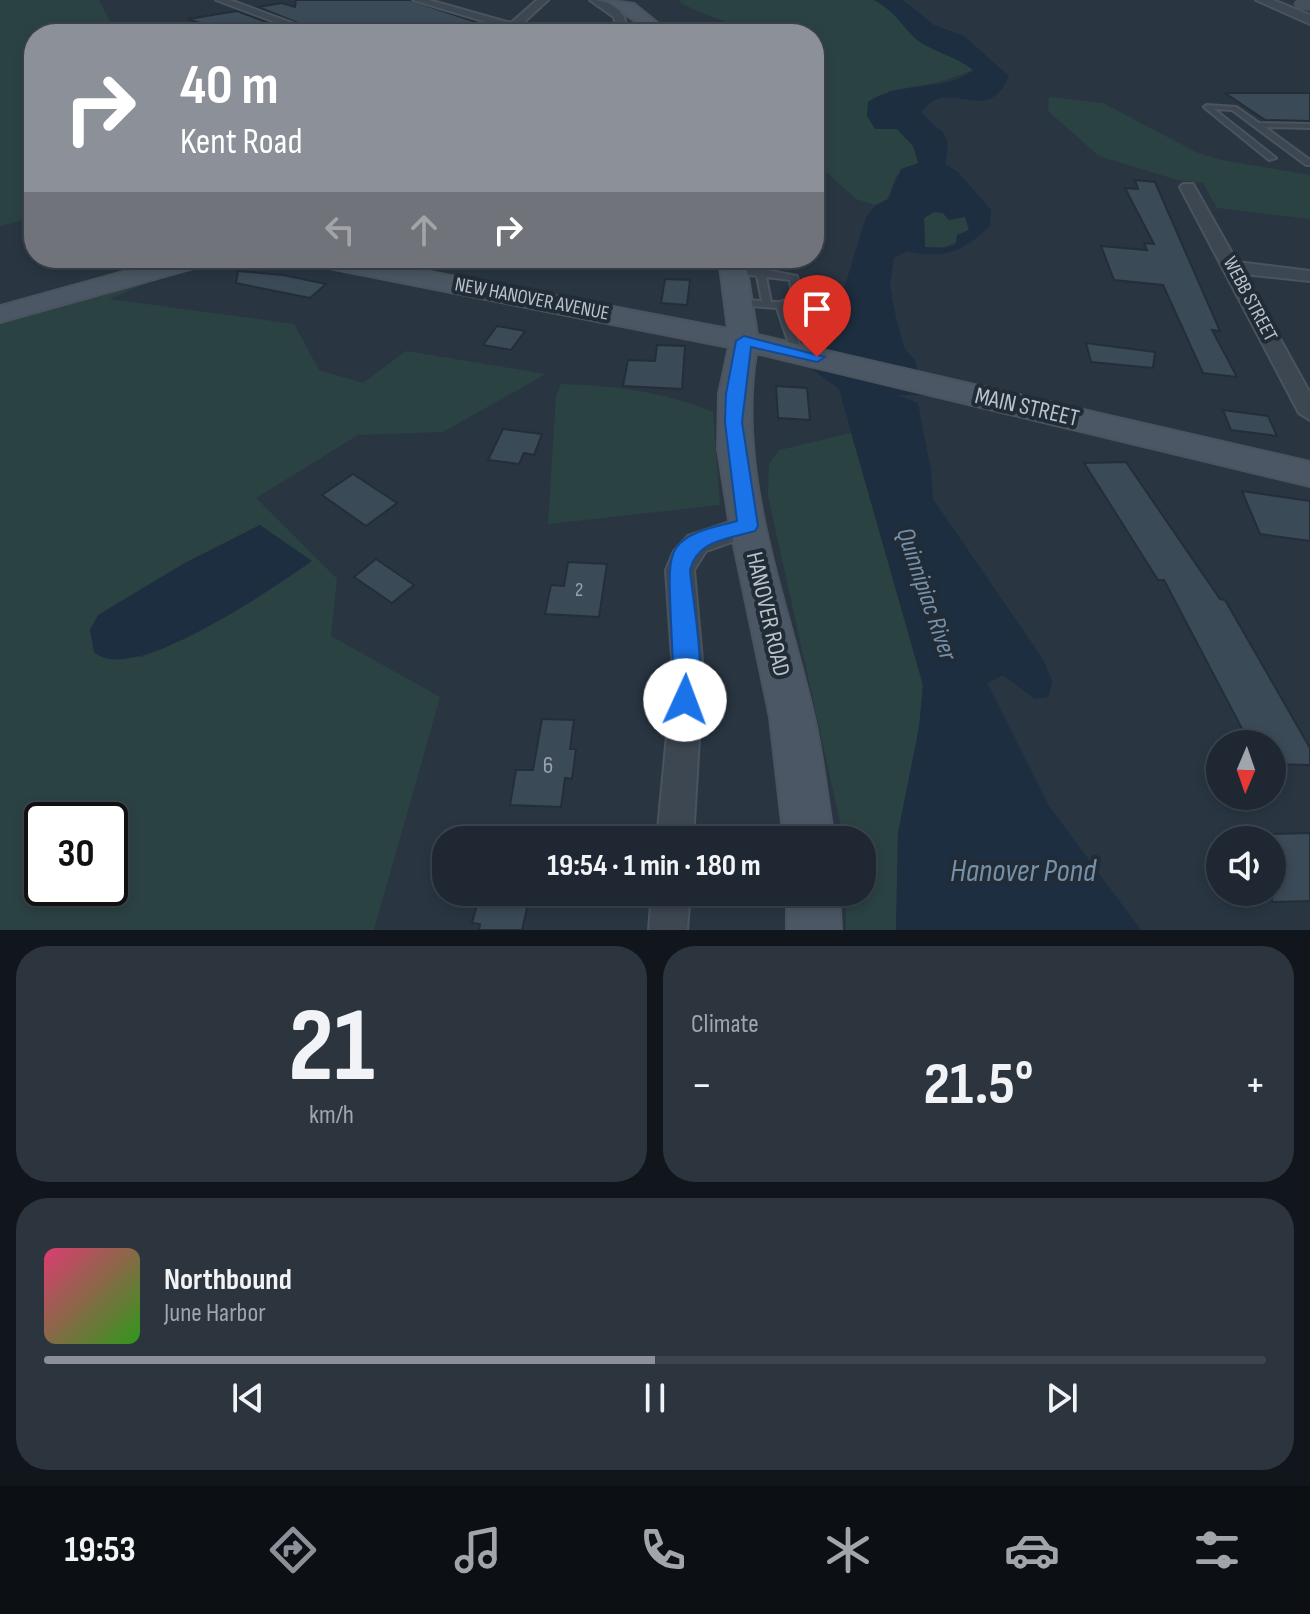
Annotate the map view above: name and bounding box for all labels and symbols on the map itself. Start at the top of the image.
street label: WEBB STREET [1218,252,1282,346]
street label: NEW HANOVER AVENUE [453,272,611,326]
pin [783,275,851,357]
street label: MAIN STREET [972,381,1082,433]
water label: Quinnipiac River [889,524,964,666]
street label: HANOVER ROAD [740,549,796,679]
house number: 2 [575,578,583,602]
position arrow [643,658,727,742]
north arrow [1206,730,1286,810]
house number: 6 [543,751,553,780]
speed limit sign: 30 [24,802,128,906]
water label: Hanover Pond [950,852,1097,891]

